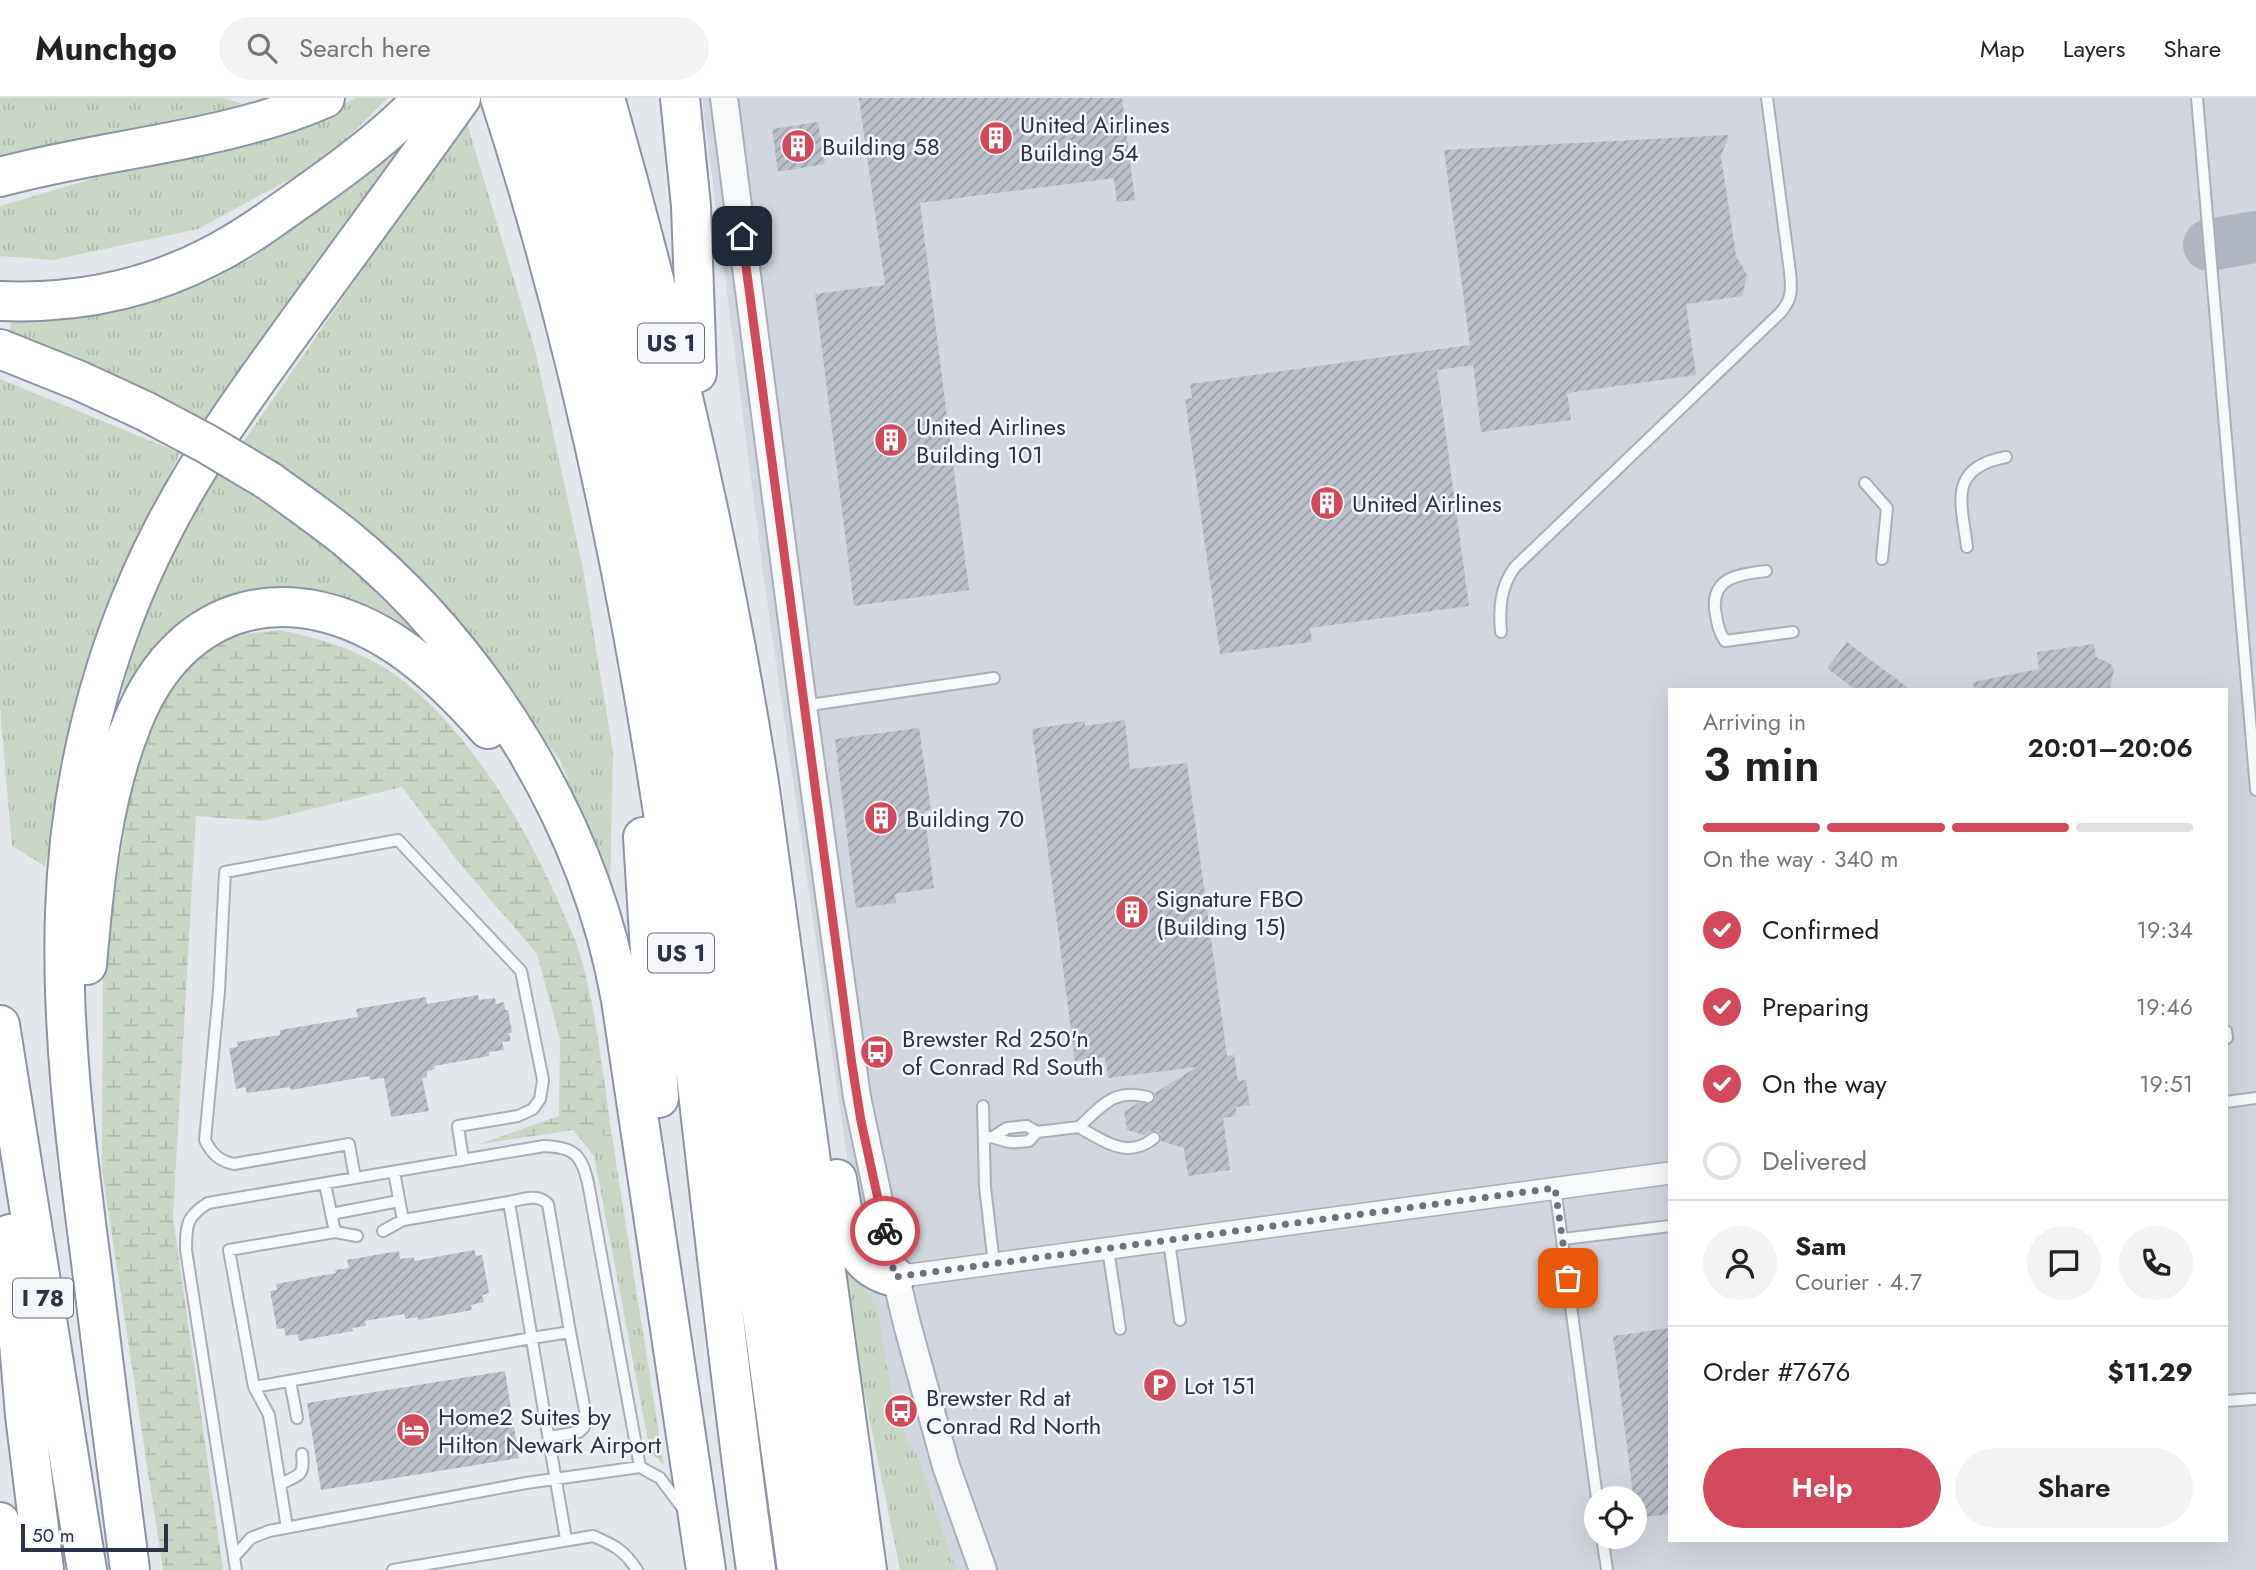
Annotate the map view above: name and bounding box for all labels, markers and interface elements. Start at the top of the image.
search box [219,17,709,80]
text: Munchgo [35,25,177,72]
icon: search [243,29,281,67]
text: Search here [299,29,431,67]
text: Map [1980,31,2025,66]
text: Layers [2063,31,2125,66]
text: Share [2163,31,2221,66]
place label: United Airlines Building 54 [1020,107,1170,170]
building icon: United Airlines Building 54 [977,119,1015,157]
building icon: Building 58 [779,127,817,165]
place label: Building 58 [822,129,940,164]
pin [712,206,772,266]
icon: home [723,217,761,255]
road number: US 1 [638,324,704,362]
place label: United Airlines Building 101 [916,409,1066,472]
building icon: United Airlines Building 101 [872,421,910,459]
building icon: United Airlines [1308,484,1346,522]
place label: United Airlines [1352,486,1502,521]
text: Arriving in [1703,705,1806,739]
text: 20:01–20:06 [2028,729,2193,767]
text: 3 min [1703,732,1820,798]
building icon: Building 70 [862,799,900,837]
place label: Building 70 [906,801,1024,836]
text: On the way · 340 m [1703,842,1899,876]
place label: Signature FBO (Building 15) [1156,881,1303,944]
building icon: Signature FBO (Building 15) [1113,893,1151,931]
icon: check [1703,911,1741,949]
text: Confirmed [1762,911,1879,949]
text: 19:34 [2137,913,2193,947]
road number: US 1 [648,933,714,972]
icon: check [1703,988,1741,1026]
text: Preparing [1762,988,1869,1026]
text: 19:46 [2136,990,2193,1024]
place label: Brewster Rd 250'n of Conrad Rd South [902,1021,1104,1084]
bus stop icon: Brewster Rd 250'n of Conrad Rd South [858,1033,896,1071]
icon: check [1703,1065,1741,1103]
text: On the way [1762,1065,1887,1103]
text: 19:51 [2139,1067,2193,1101]
text: Delivered [1762,1142,1867,1180]
courier [850,1196,920,1266]
icon: bike [866,1212,904,1250]
button: person [1703,1226,1777,1300]
button: chat [2027,1226,2101,1300]
button: phone [2119,1226,2193,1300]
text: Sam [1795,1227,1847,1265]
pin [1538,1248,1598,1308]
icon: bag [1549,1259,1587,1297]
text: Courier · 4.7 [1795,1265,1922,1299]
road number: I 78 [13,1278,73,1317]
text: Order #7676 [1703,1353,1850,1391]
text: $11.29 [2108,1353,2193,1391]
parking icon: Lot 151 [1141,1366,1179,1404]
place label: Lot 151 [1184,1368,1256,1403]
place label: Brewster Rd at Conrad Rd North [926,1380,1101,1443]
bus stop icon: Brewster Rd at Conrad Rd North [882,1392,920,1430]
place label: Home2 Suites by Hilton Newark Airport [438,1399,661,1462]
hotel icon: Home2 Suites by Hilton Newark Airport [394,1411,432,1449]
button: Help [1703,1448,1941,1528]
button: Share [1955,1448,2193,1528]
map controls [1584,1486,1647,1549]
button: locate [1584,1486,1647,1549]
scale bar [21,1521,168,1553]
text: 50 m [32,1522,75,1549]

